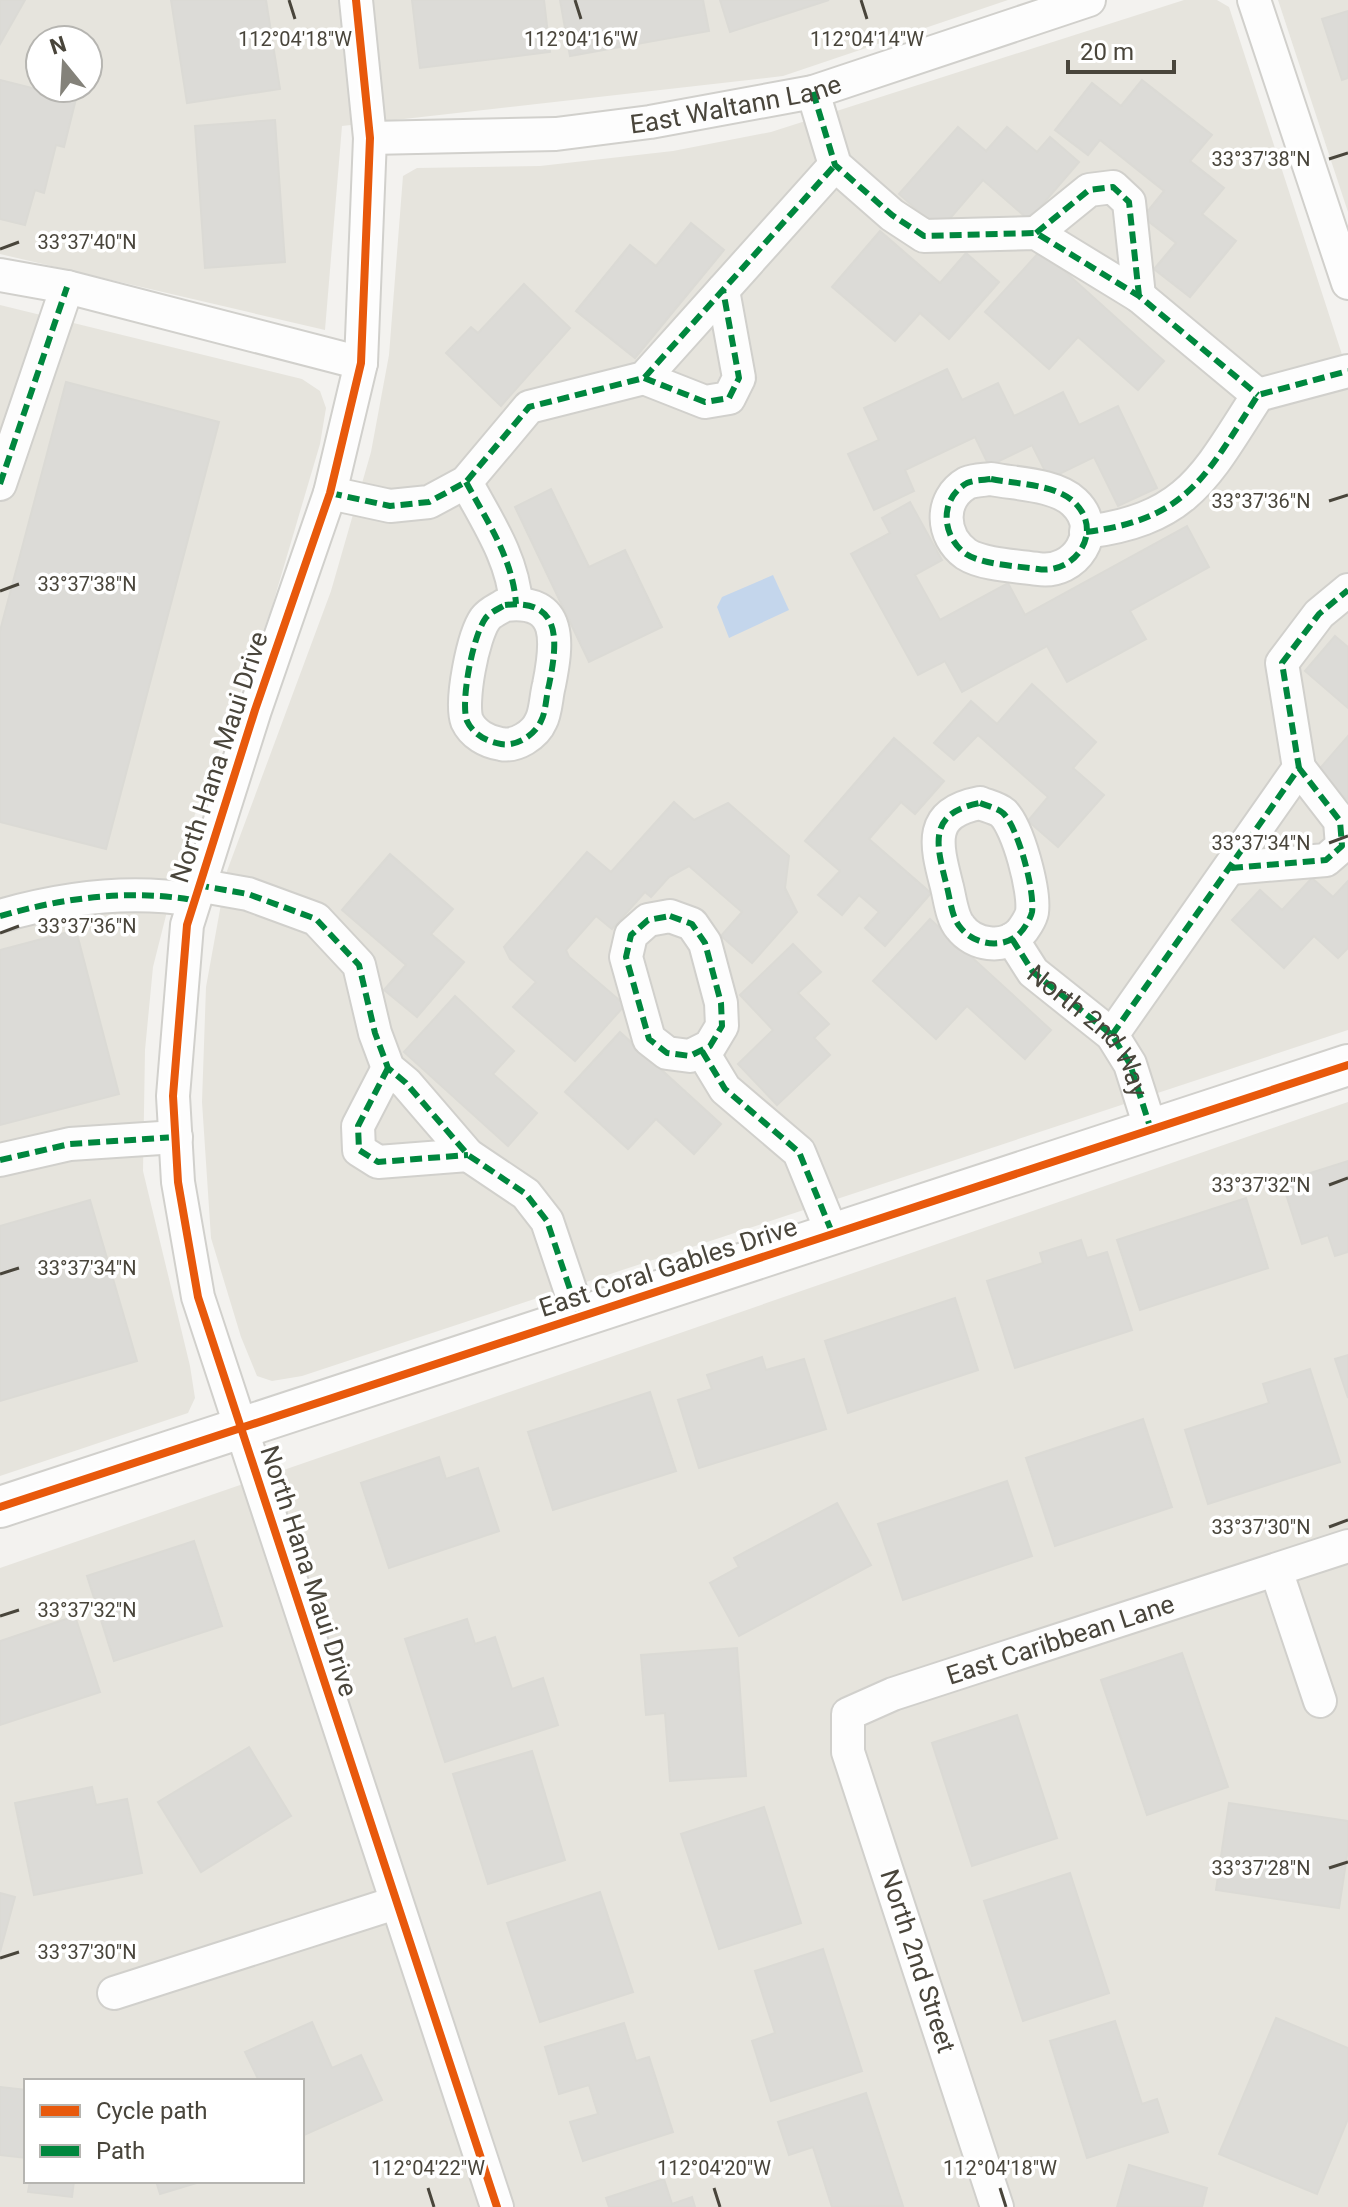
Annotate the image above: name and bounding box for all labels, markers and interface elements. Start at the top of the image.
north arrow [24,24,104,104]
scale bar [1068,24,1174,74]
text: 112°04'18"W [238,27,352,51]
text: 112°04'16"W [524,27,638,51]
text: 112°04'14"W [810,27,924,51]
text: N [47,31,69,60]
text: 20 m [1080,38,1134,66]
street label: East Waltann Lane [628,69,845,139]
text: 33°37'38"N [1211,147,1311,171]
text: 33°37'40"N [37,230,137,254]
text: 33°37'36"N [1211,489,1311,513]
text: 33°37'38"N [37,572,137,596]
street label: North Hana Maui Drive [164,628,274,886]
text: 33°37'34"N [1211,831,1311,855]
text: 33°37'36"N [37,914,137,938]
street label: North 2nd Way [1022,959,1154,1100]
text: 33°37'32"N [1211,1173,1311,1197]
street label: East Coral Gables Drive [535,1211,801,1323]
text: 33°37'34"N [37,1256,137,1280]
street label: North Hana Maui Drive [254,1442,364,1700]
text: 33°37'30"N [1211,1515,1311,1539]
street label: East Caribbean Lane [943,1589,1178,1691]
text: 33°37'32"N [37,1598,137,1622]
text: 33°37'28"N [1211,1856,1311,1880]
street label: North 2nd Street [874,1866,962,2056]
text: 33°37'30"N [37,1940,137,1964]
legend [24,2079,304,2183]
text: Cycle path [96,2097,208,2125]
text: Path [96,2137,145,2165]
text: 112°04'22"W [371,2156,485,2180]
text: 112°04'20"W [657,2156,771,2180]
text: 112°04'18"W [943,2156,1057,2180]

